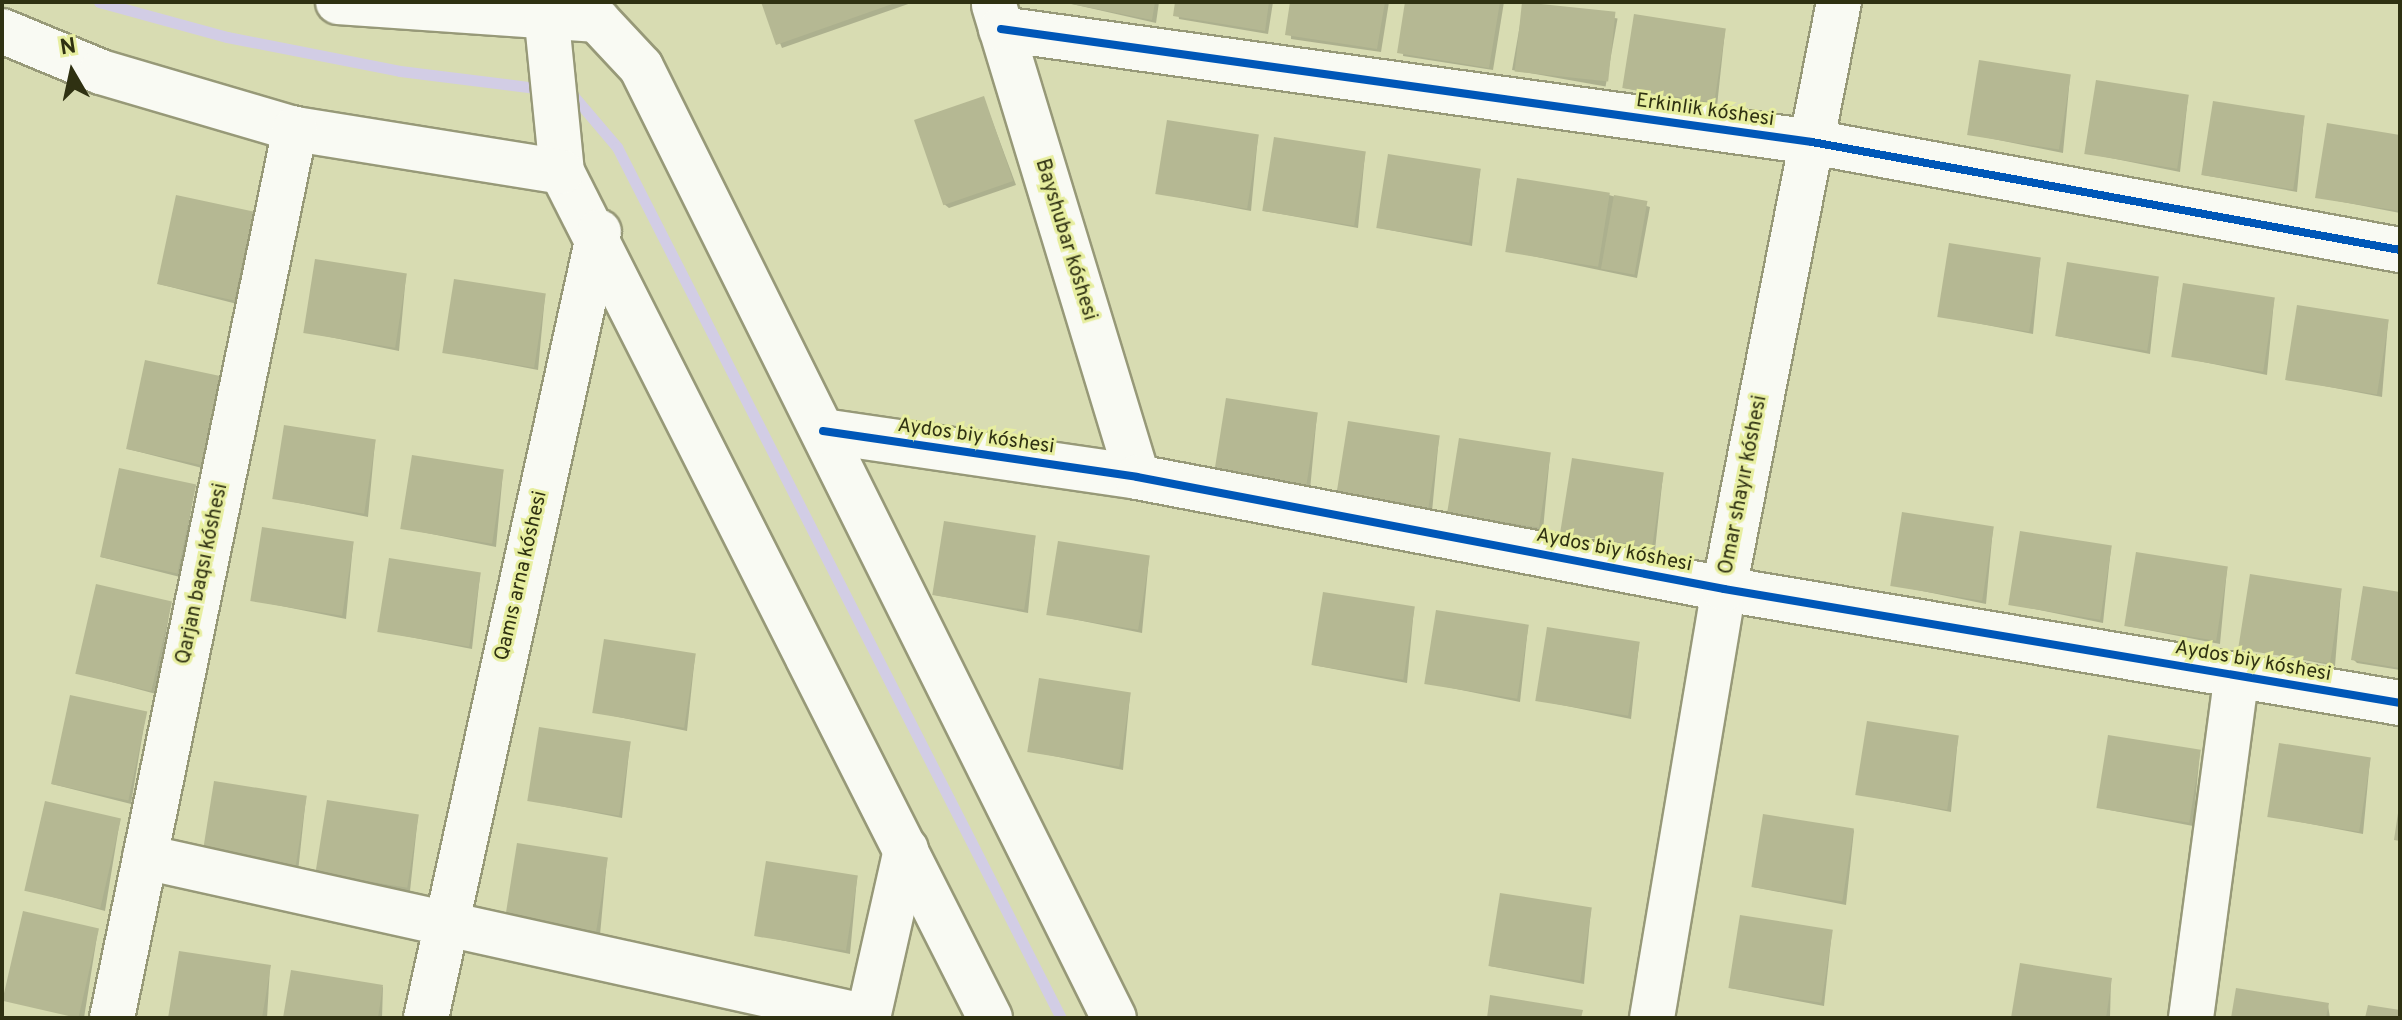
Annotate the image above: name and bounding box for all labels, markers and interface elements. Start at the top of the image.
north arrow [32,32,112,112]
text: N [58,33,78,62]
street label: Erkinlik kóshesi [1634,89,1776,133]
street label: Bayshubar kóshesi [1029,156,1101,324]
street label: Omar shayır kóshesi [1715,393,1773,577]
street label: Aydos biy kóshesi [896,414,1056,460]
street label: Qarjan baqsı kóshesi [172,481,234,667]
street label: Qamıs arna kóshesi [491,489,553,663]
street label: Aydos biy kóshesi [1534,524,1694,578]
street label: Aydos biy kóshesi [2173,636,2333,688]

